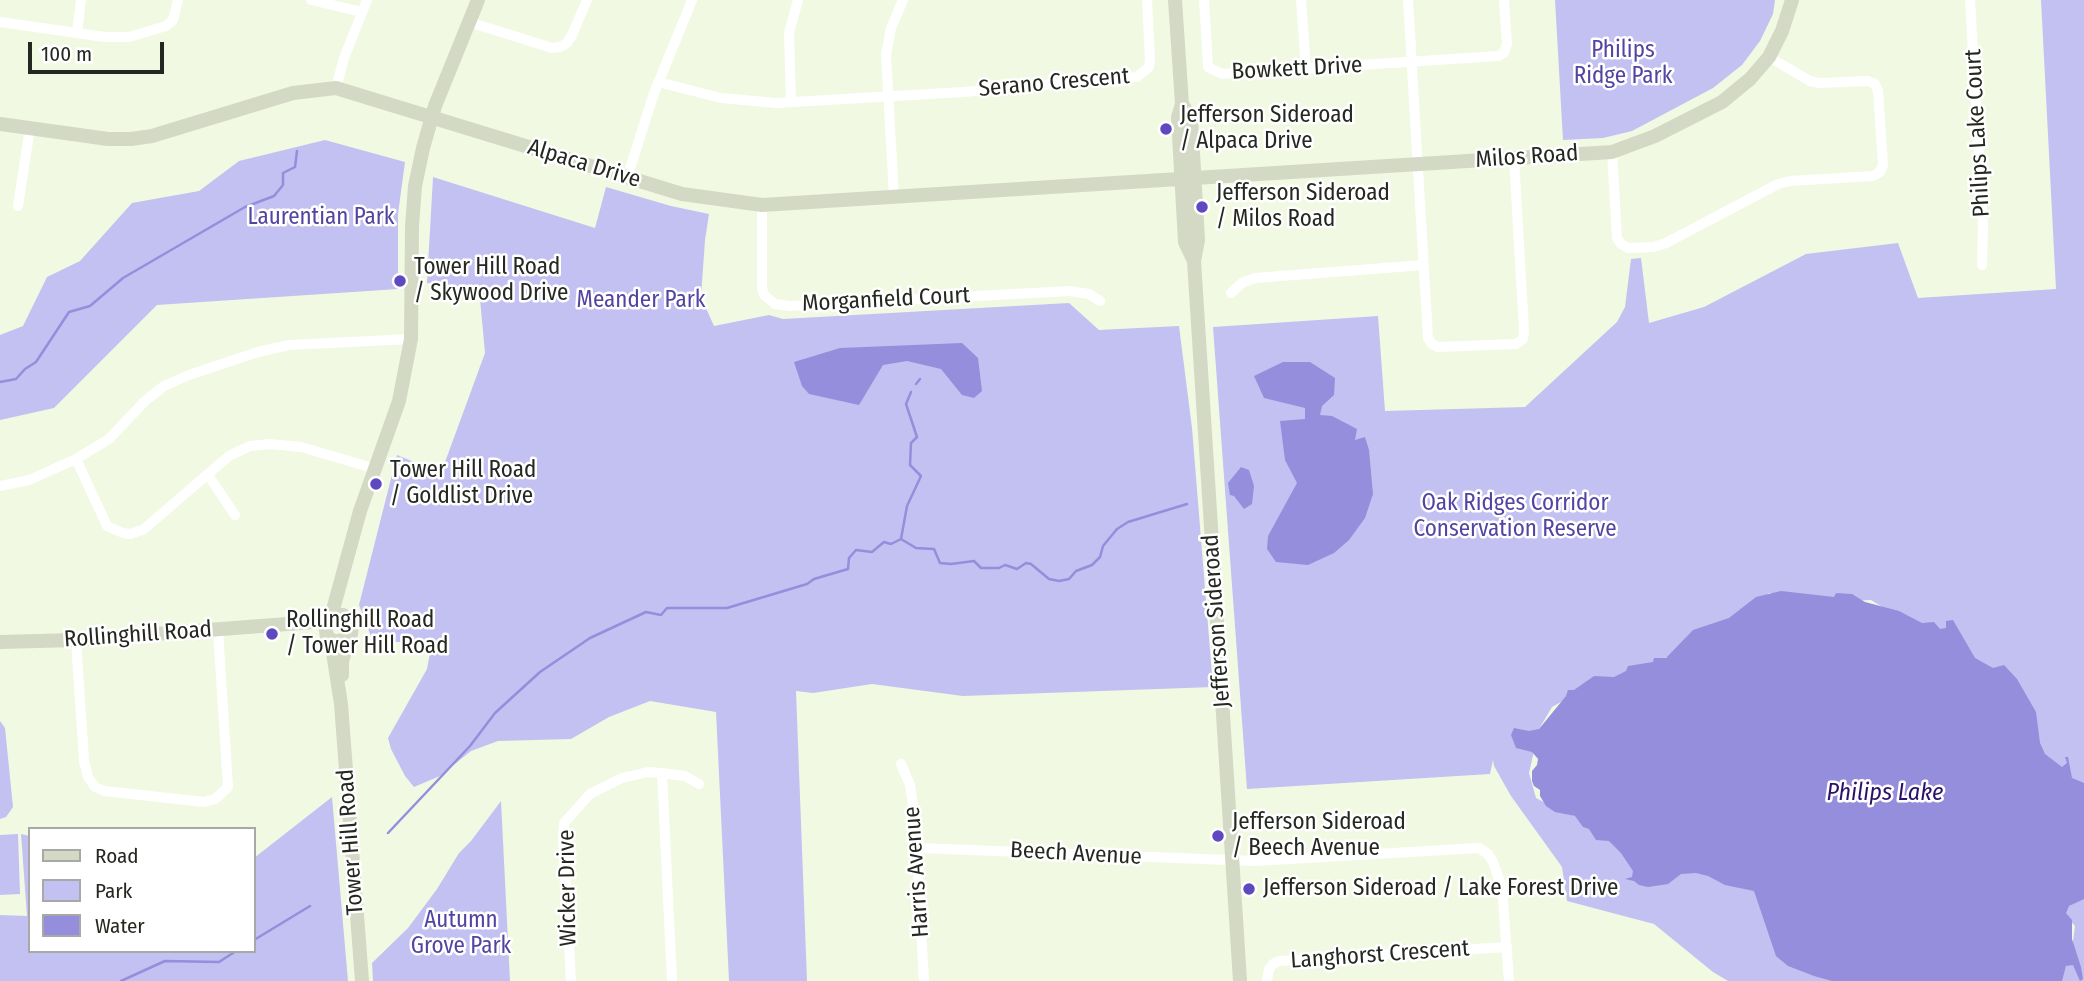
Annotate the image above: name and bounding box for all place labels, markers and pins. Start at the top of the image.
place label: Jefferson Sideroad / Alpaca Drive [1180,102,1354,156]
marker: Jefferson Sideroad / Alpaca Drive [1158,121,1174,137]
place label: Jefferson Sideroad / Milos Road [1216,180,1390,234]
marker: Jefferson Sideroad / Milos Road [1194,199,1210,215]
place label: Tower Hill Road / Skywood Drive [414,254,568,308]
marker: Tower Hill Road / Skywood Drive [392,273,408,289]
place label: Tower Hill Road / Goldlist Drive [390,457,536,511]
marker: Tower Hill Road / Goldlist Drive [368,476,384,492]
place label: Rollinghill Road / Tower Hill Road [286,607,448,661]
marker: Rollinghill Road / Tower Hill Road [264,626,280,642]
place label: Jefferson Sideroad / Beech Avenue [1232,809,1406,863]
marker: Jefferson Sideroad / Beech Avenue [1210,828,1226,844]
place label: Jefferson Sideroad / Lake Forest Drive [1263,875,1618,903]
marker: Jefferson Sideroad / Lake Forest Drive [1241,881,1257,897]

